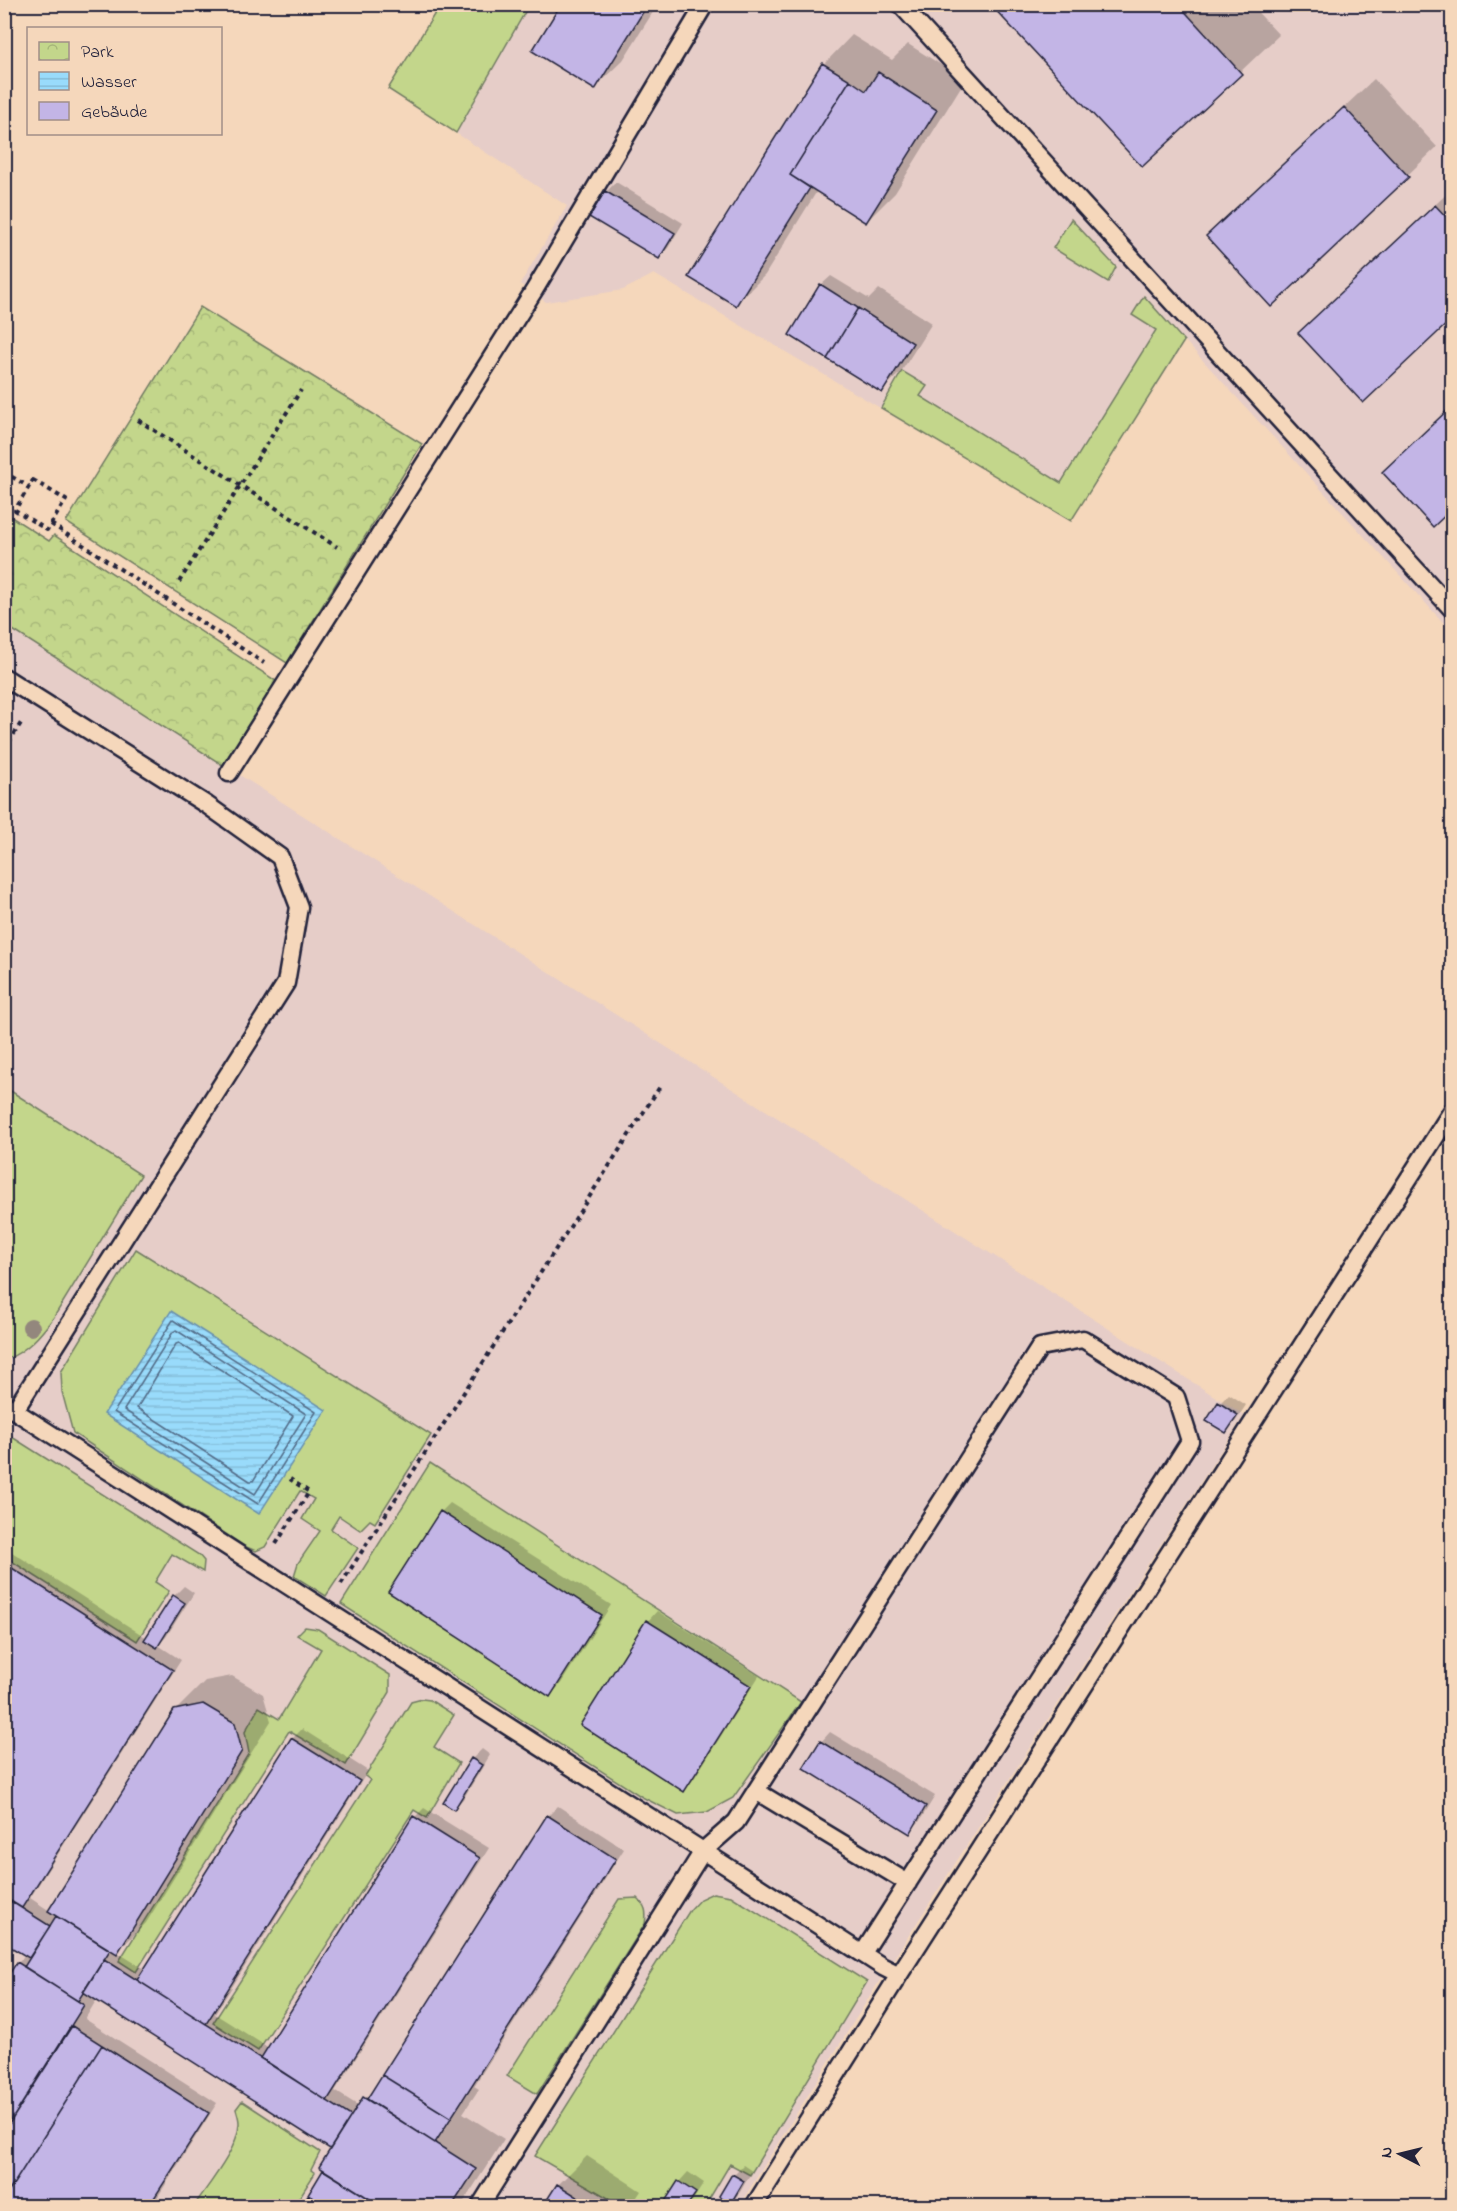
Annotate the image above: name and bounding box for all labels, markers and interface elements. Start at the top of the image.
legend [27,27,222,135]
text: Park [81,40,114,66]
text: Wasser [81,70,137,96]
text: Gebäude [81,100,148,126]
north arrow [1370,2124,1430,2184]
text: N [1375,2145,1400,2159]

